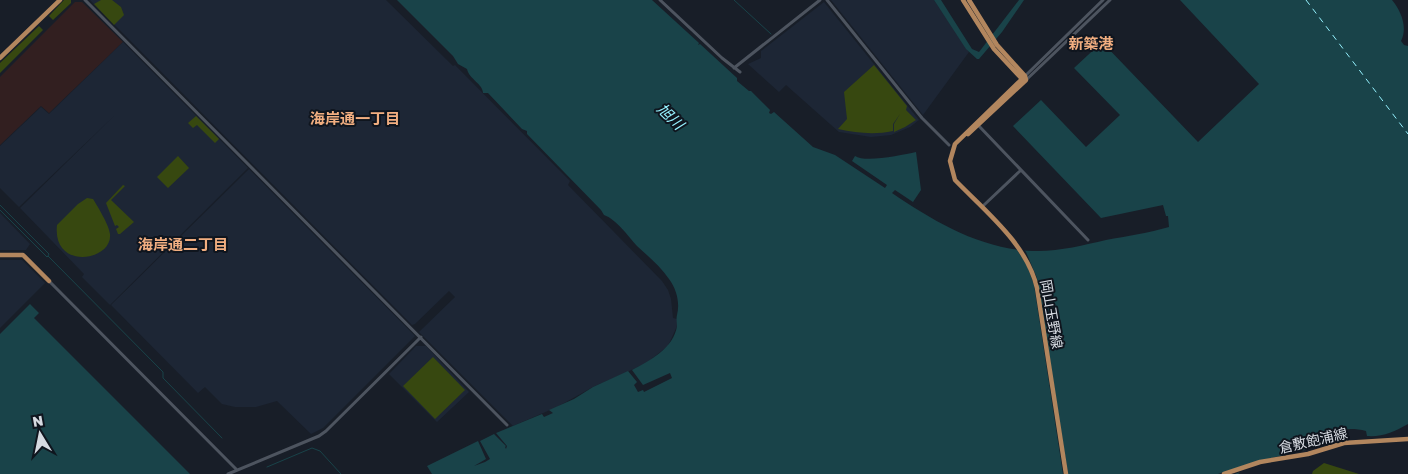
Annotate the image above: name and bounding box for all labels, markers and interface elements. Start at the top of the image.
district label: 新築港 [1068,34,1114,52]
water label: 旭川 [654,99,689,134]
district label: 海岸通一丁目 [310,109,400,127]
district label: 海岸通二丁目 [138,235,228,253]
street label: 岡山玉野線 [1038,278,1066,350]
north arrow [15,409,65,459]
text: N [31,411,44,430]
street label: 倉敷飽浦線 [1277,424,1349,456]

